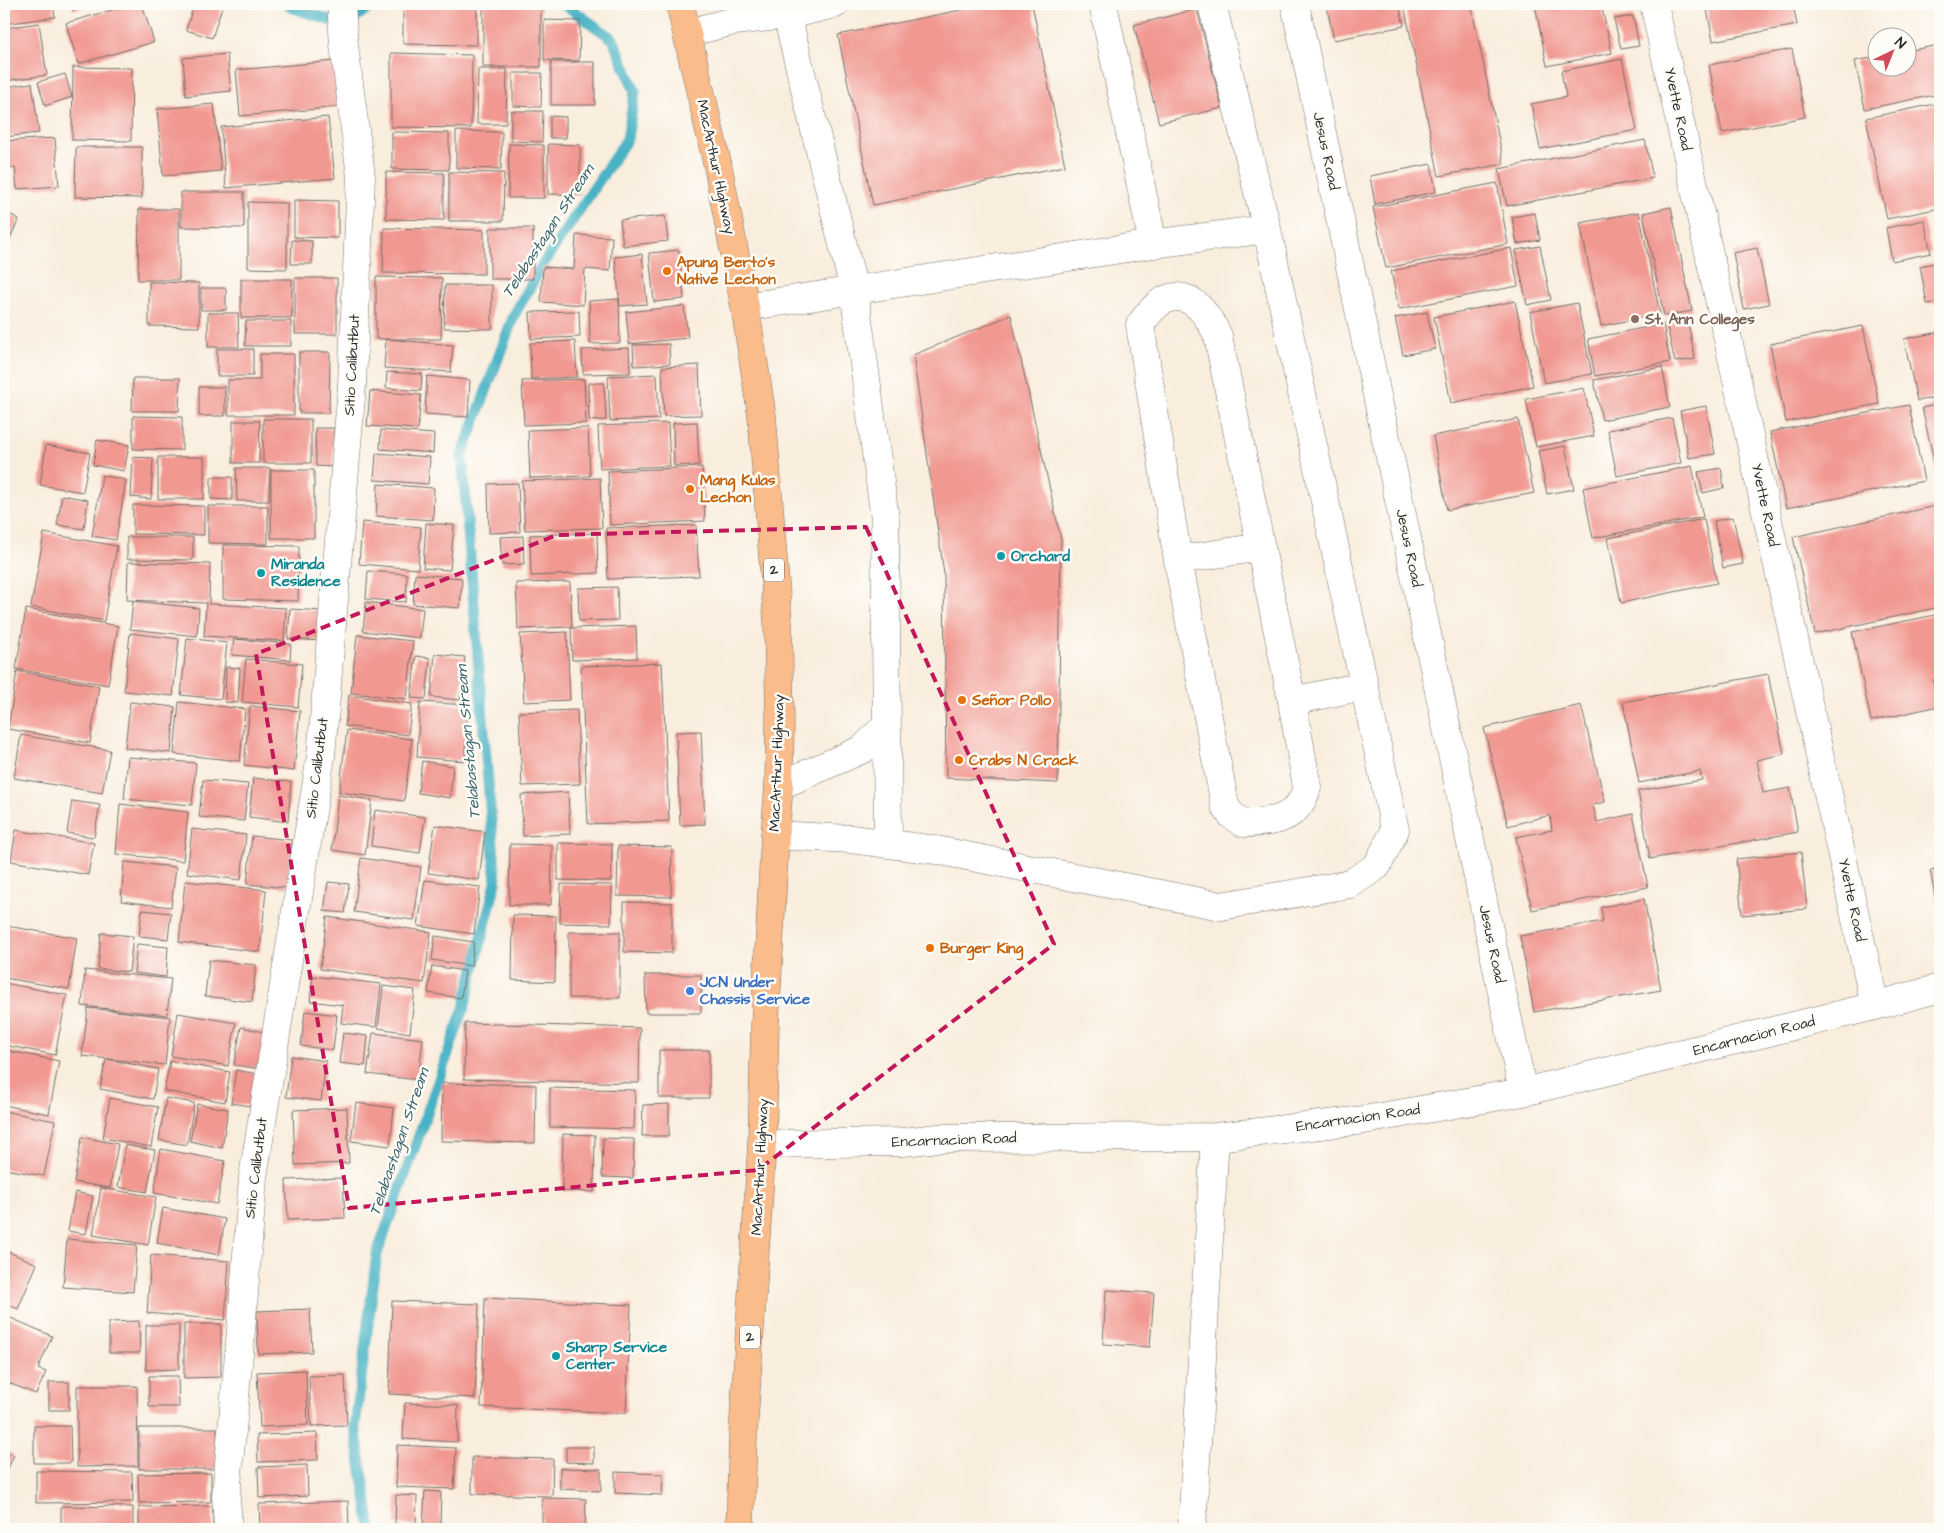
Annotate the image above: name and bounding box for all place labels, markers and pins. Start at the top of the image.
place label: Apung Berto's Native Lechon [677,252,776,290]
marker: Apung Berto's Native Lechon [661,265,673,277]
place label: St. Ann Colleges [1644,309,1755,332]
marker: St. Ann Colleges [1629,313,1641,325]
place label: Mang Kulas Lechon [700,470,776,508]
marker: Mang Kulas Lechon [684,483,696,495]
place label: Orchard [1011,546,1070,567]
marker: Orchard [995,550,1007,562]
place label: Miranda Residence [271,554,341,592]
marker: Miranda Residence [255,567,267,579]
place label: Señor Pollo [971,690,1052,711]
marker: Señor Pollo [956,694,968,706]
place label: Crabs N Crack [969,750,1079,771]
marker: Crabs N Crack [953,754,965,766]
place label: Burger King [940,938,1024,961]
marker: Burger King [924,942,936,954]
place label: JCN Under Chassis Service [699,972,810,1010]
marker: JCN Under Chassis Service [684,985,696,997]
place label: Sharp Service Center [565,1337,667,1375]
marker: Sharp Service Center [550,1350,562,1362]

